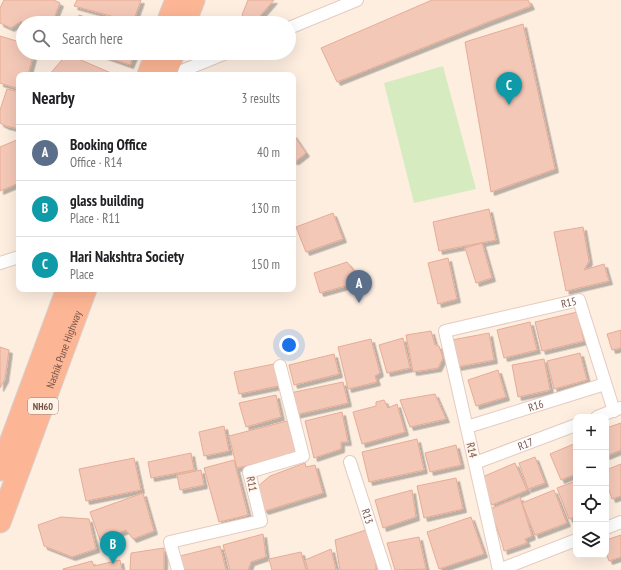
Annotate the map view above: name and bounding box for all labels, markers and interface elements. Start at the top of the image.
search box [16,16,296,60]
icon: search [30,27,52,49]
text: Search here [62,29,123,48]
pin: C [496,72,522,105]
text: Nearby [32,87,75,109]
text: 3 results [241,90,280,107]
text: Booking Office [70,135,147,154]
text: A [42,144,48,161]
text: 40 m [257,144,280,161]
text: Office · R14 [70,154,122,171]
text: glass building [70,191,144,210]
text: B [42,200,48,217]
text: 130 m [251,200,280,217]
text: Place · R11 [70,210,120,227]
text: Hari Nakshtra Society [70,247,184,266]
text: C [42,256,48,273]
text: 150 m [251,256,280,273]
text: Place [70,266,94,283]
pin: A [346,270,372,303]
street label: R15 [560,294,578,311]
street label: Nashik Pune Highway [43,308,85,390]
your location [279,335,299,355]
street label: R16 [526,397,545,415]
road number: NH60 [28,398,58,414]
map controls [573,414,609,558]
button: + [573,414,609,450]
street label: R17 [516,435,535,453]
street label: R14 [463,441,481,459]
button: − [573,450,609,486]
street label: R11 [244,475,260,493]
button: locate [573,486,609,522]
street label: R13 [359,507,377,526]
button: layers [573,522,609,558]
pin: B [100,531,126,564]

